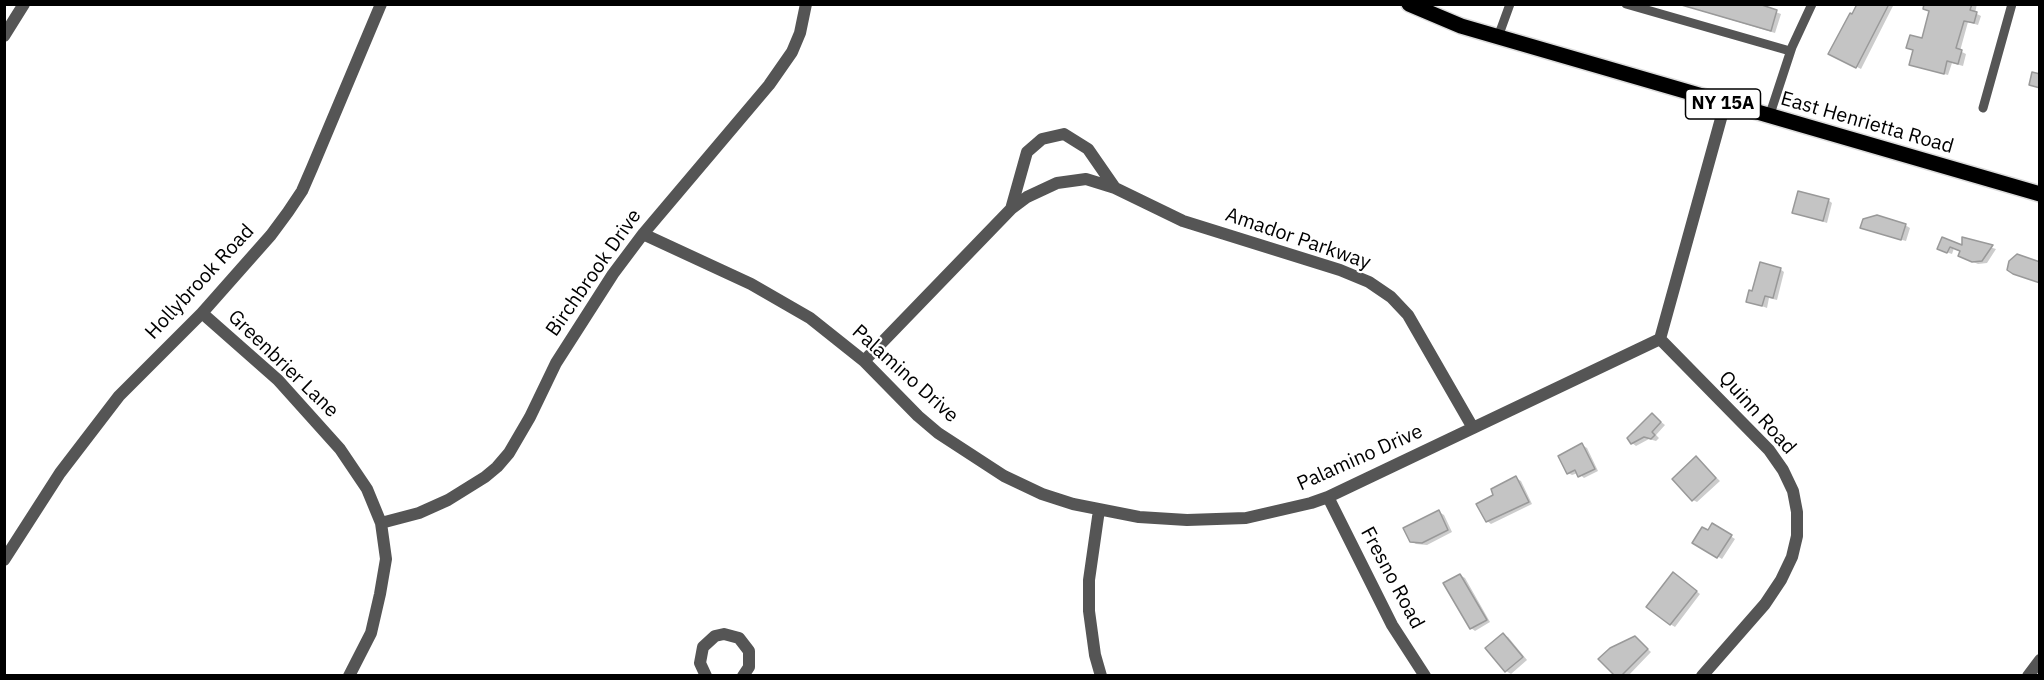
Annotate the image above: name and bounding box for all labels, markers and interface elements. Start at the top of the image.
street label: East Henrietta Road [1778,87,1956,159]
road number: NY 15A [1686,89,1760,119]
street label: Amador Parkway [1222,203,1374,275]
street label: Birchbrook Drive [541,205,647,341]
street label: Hollybrook Road [141,220,259,344]
street label: Greenbrier Lane [223,305,343,423]
street label: Palamino Drive [847,320,963,428]
street label: Quinn Road [1713,366,1801,460]
street label: Palamino Drive [1294,420,1426,496]
street label: Fresno Road [1355,523,1429,633]

